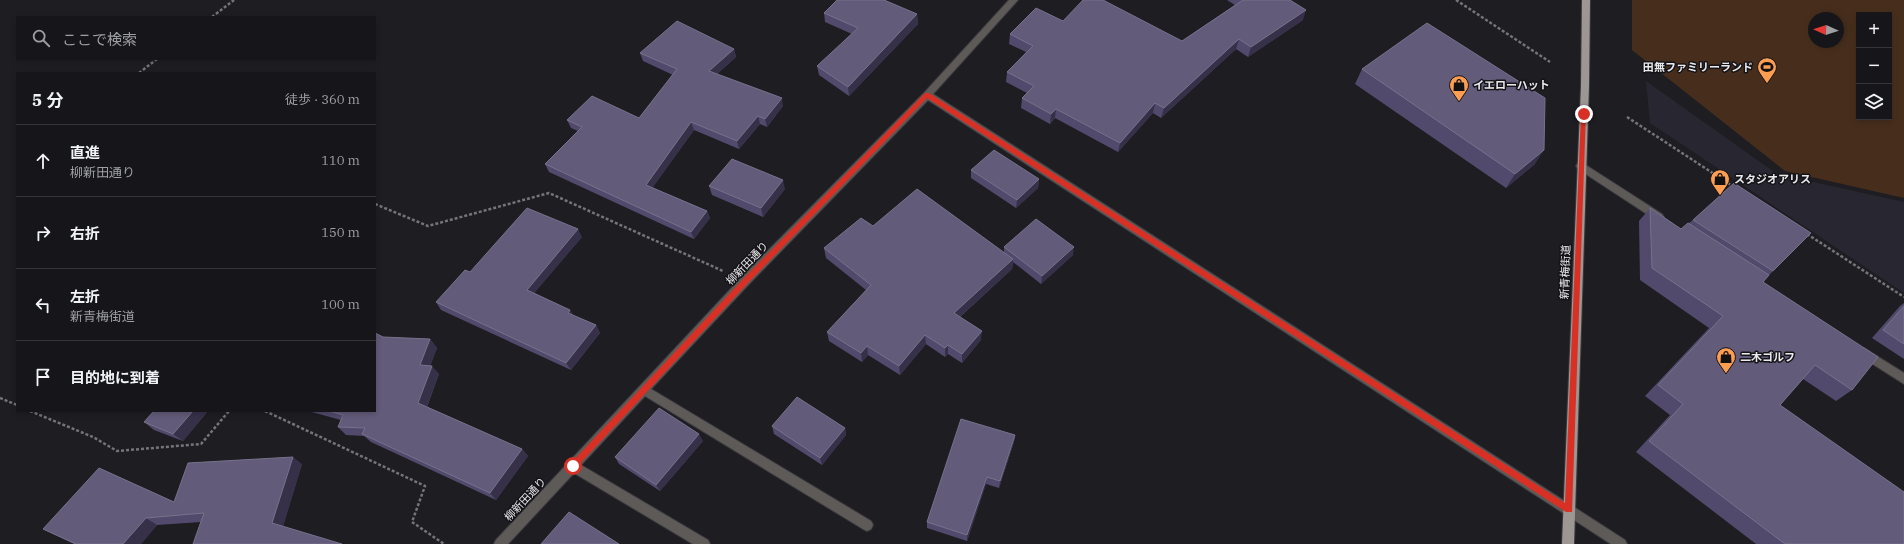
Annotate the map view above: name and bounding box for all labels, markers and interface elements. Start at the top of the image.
north arrow [1808,12,1844,48]
map controls [1856,12,1892,120]
button: + [1856,12,1892,48]
search box [16,16,376,60]
icon: search [30,27,52,49]
text: ここで検索 [62,30,137,49]
button: − [1856,48,1892,84]
sports icon: 田無ファミリーランド [1756,56,1778,84]
place label: 田無ファミリーランド [1643,60,1753,74]
shop icon: イエローハット [1448,74,1470,102]
place label: イエローハット [1473,78,1550,92]
button: layers [1856,84,1892,120]
text: 5 分 [32,89,63,111]
text: 徒歩 · 360 m [285,91,360,108]
route end [1575,105,1593,123]
text: 直進 [70,143,100,162]
icon: ahead [32,150,54,172]
text: 110 m [321,152,360,169]
text: 柳新田通り [70,164,135,181]
shop icon: スタジオアリス [1709,168,1731,196]
place label: スタジオアリス [1734,172,1811,186]
icon: right [32,222,54,244]
text: 右折 [70,224,100,243]
text: 150 m [321,224,360,241]
street label: 柳新田通り [723,238,771,288]
street label: 新青梅街道 [1557,244,1573,300]
text: 左折 [70,287,100,306]
icon: left [32,294,54,316]
text: 100 m [321,296,360,313]
text: 新青梅街道 [70,308,135,325]
shop icon: 二木ゴルフ [1715,346,1737,374]
place label: 二木ゴルフ [1740,350,1795,364]
icon: arrive [32,366,54,388]
text: 目的地に到着 [70,368,160,387]
route start [564,457,582,475]
street label: 柳新田通り [501,474,549,524]

